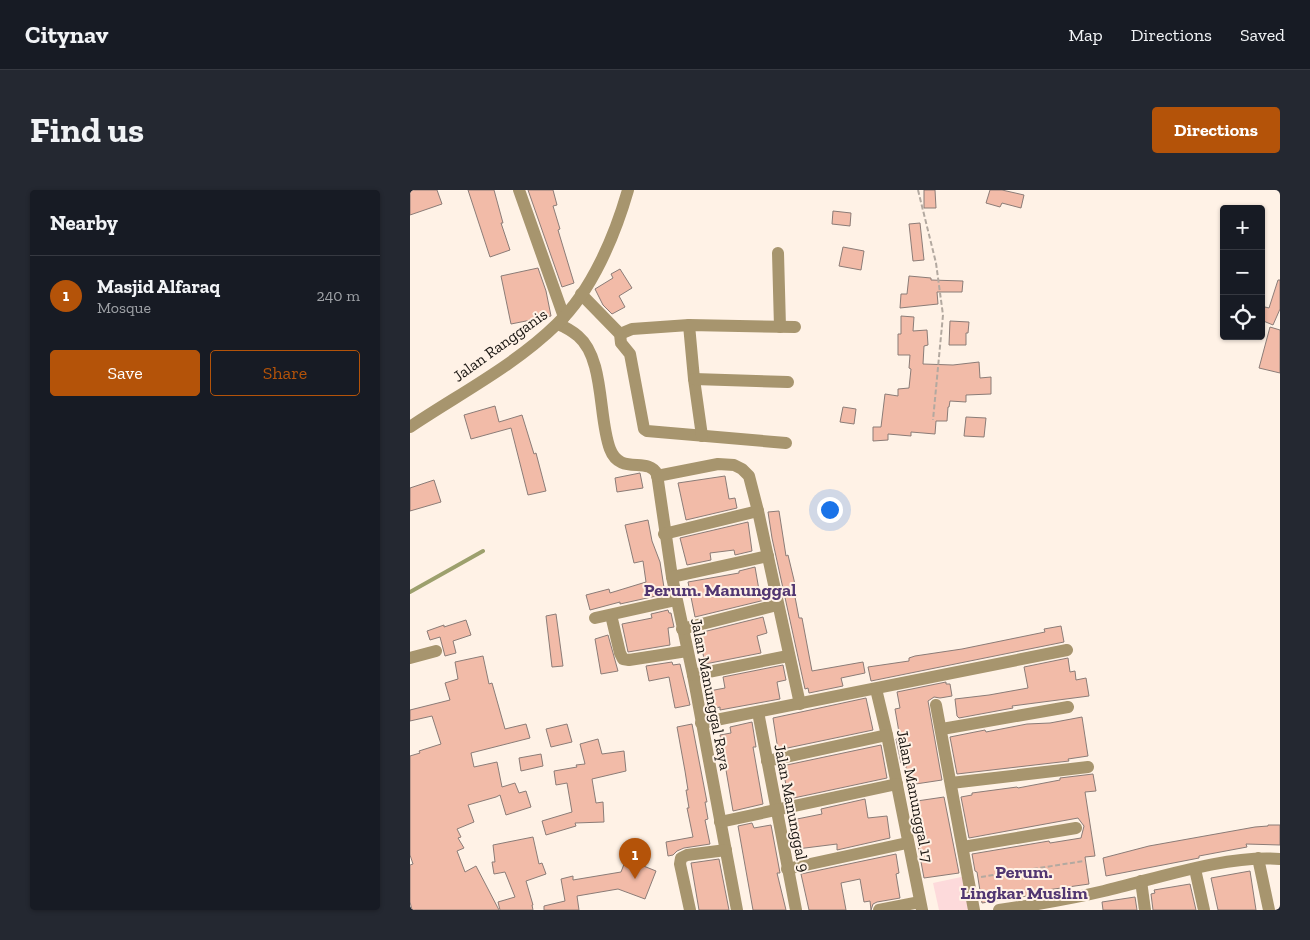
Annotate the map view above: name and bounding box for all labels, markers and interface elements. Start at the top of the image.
text: Citynav [25,20,108,49]
text: Map [1068,24,1103,46]
text: Directions [1131,24,1212,46]
text: Saved [1240,24,1285,46]
button: Directions [1152,107,1280,153]
text: Find us [30,109,144,151]
map controls [1220,205,1265,340]
button: + [1220,205,1265,250]
text: Nearby [50,210,118,235]
button: − [1220,250,1265,295]
text: Masjid Alfaraq [97,275,220,298]
text: 1 [63,286,69,305]
text: 240 m [316,286,360,305]
button: locate [1220,295,1265,340]
text: Mosque [97,298,151,317]
street label: Jalan Rangganis [449,304,551,386]
button: Save [50,350,200,396]
button: Share [210,350,360,396]
your location [817,497,843,523]
district label: Perum. Manunggal [644,579,796,601]
street label: Jalan Manunggal Raya [687,616,735,772]
street label: Jalan Manunggal 17 [893,728,937,864]
street label: Jalan Manunggal 9 [770,742,814,874]
pin: 1 [619,838,651,879]
district label: Perum. Lingkar Muslim [960,861,1088,904]

